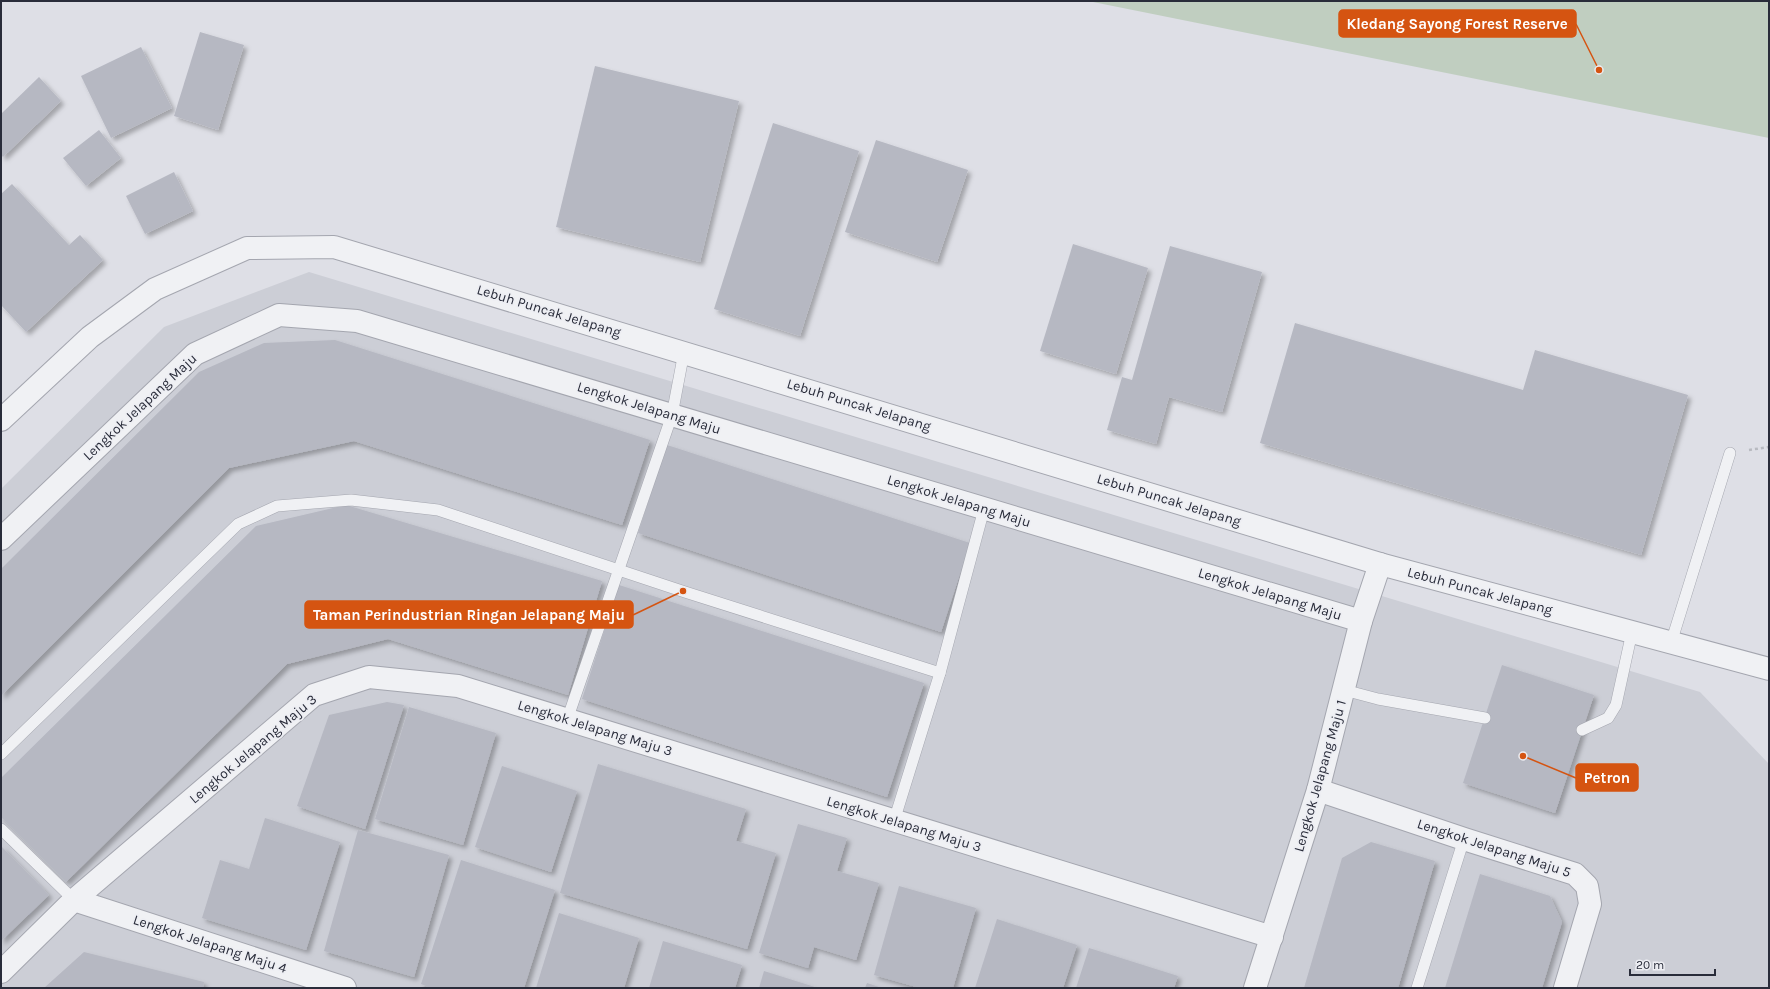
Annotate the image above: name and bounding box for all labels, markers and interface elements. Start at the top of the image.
callout: Kledang Sayong Forest Reserve [1339,10,1576,37]
text: Kledang Sayong Forest Reserve [1346,15,1568,33]
street label: Lebuh Puncak Jelapang [475,281,623,341]
street label: Lengkok Jelapang Maju [80,350,200,464]
street label: Lebuh Puncak Jelapang [785,375,933,435]
street label: Lengkok Jelapang Maju [575,378,723,438]
street label: Lebuh Puncak Jelapang [1095,470,1243,530]
street label: Lengkok Jelapang Maju [885,471,1033,531]
street label: Lebuh Puncak Jelapang [1405,563,1555,619]
street label: Lengkok Jelapang Maju [1196,564,1344,624]
callout: Taman Perindustrian Ringan Jelapang Maju [305,601,633,628]
text: Taman Perindustrian Ringan Jelapang Maju [313,606,625,624]
street label: Lengkok Jelapang Maju 3 [186,691,320,807]
street label: Lengkok Jelapang Maju 3 [516,696,674,760]
street label: Lengkok Jelapang Maju 1 [1290,698,1350,854]
callout: Petron [1576,764,1638,791]
text: Petron [1584,769,1630,787]
street label: Lengkok Jelapang Maju 3 [825,792,983,856]
street label: Lengkok Jelapang Maju 5 [1415,815,1573,881]
street label: Lengkok Jelapang Maju 4 [131,911,289,977]
scale bar [1630,951,1715,977]
text: 20 m [1636,958,1664,972]

